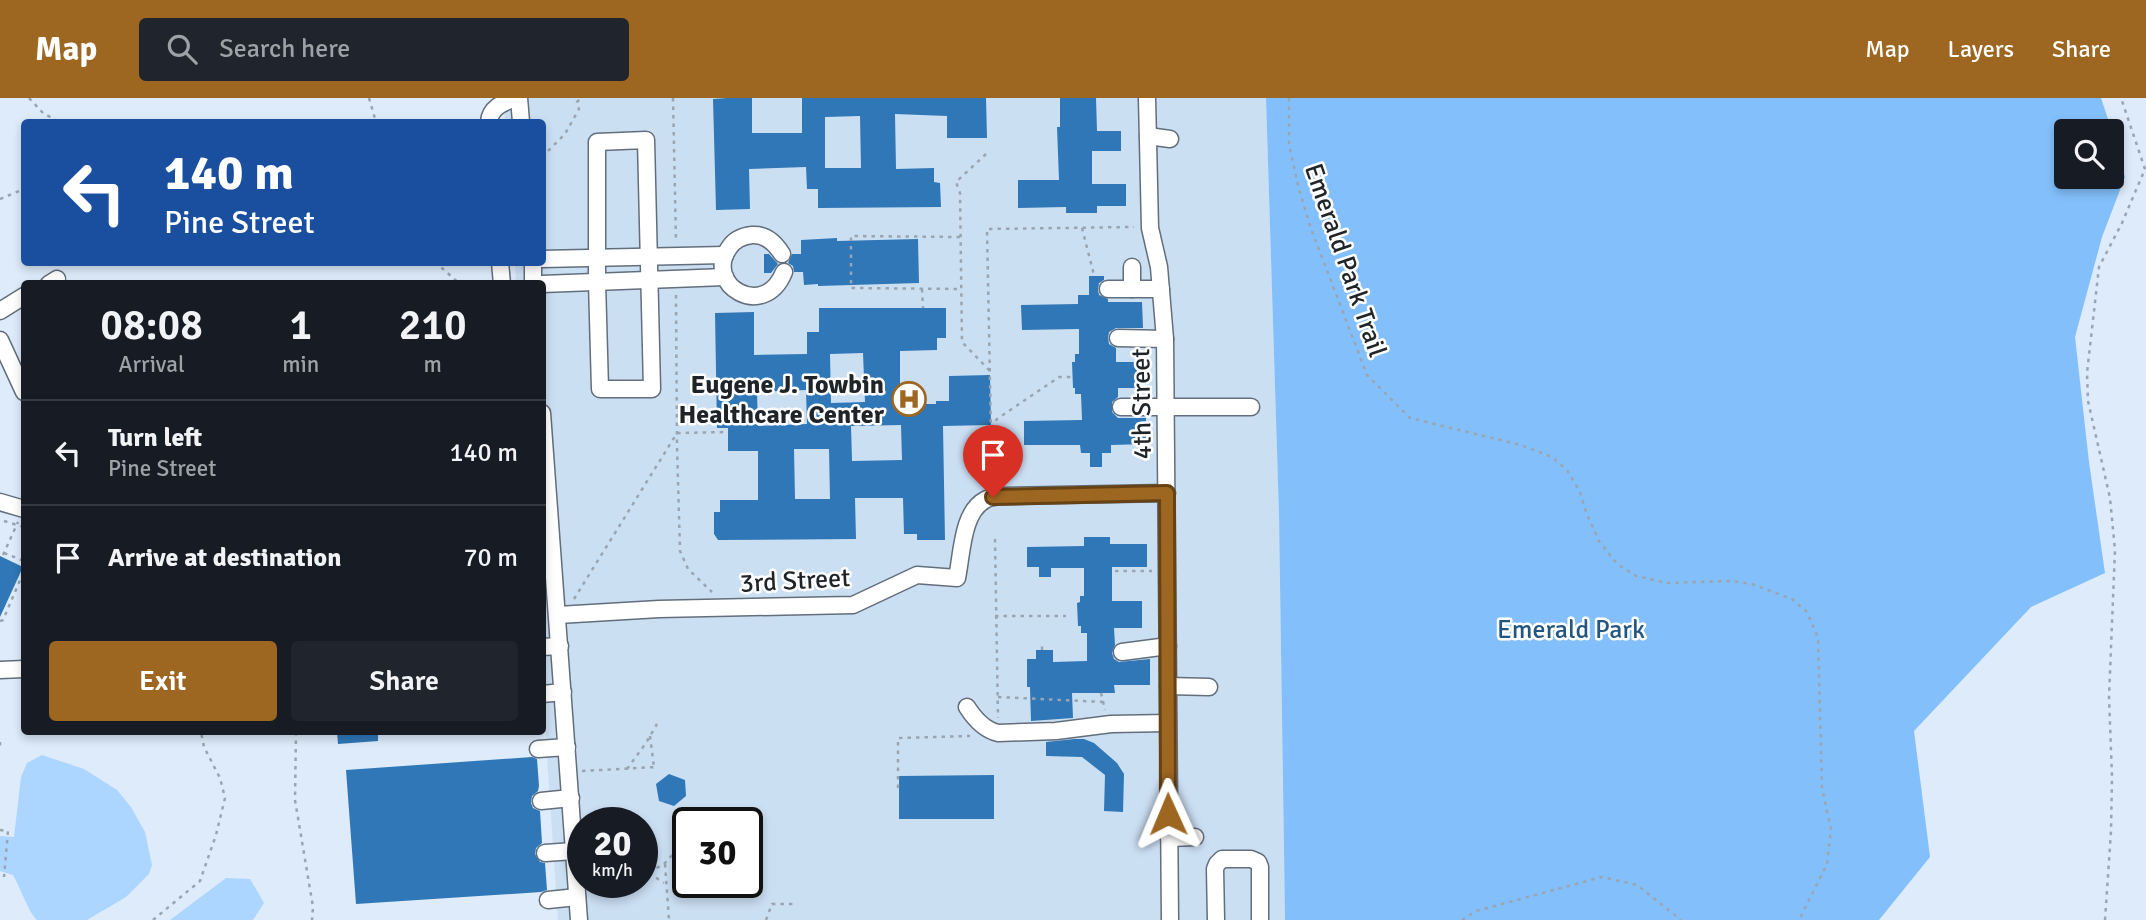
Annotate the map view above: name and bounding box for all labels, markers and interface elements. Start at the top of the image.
search box [139,18,629,81]
text: Map [35,29,97,70]
icon: search [163,30,201,68]
text: Search here [219,33,350,65]
text: Map [1865,34,1910,64]
text: Layers [1948,34,2014,64]
text: Share [2052,34,2111,64]
map controls [2054,119,2124,189]
button: search [2054,119,2124,189]
text: 140 m [164,143,294,203]
icon: left [49,147,140,238]
street label: Emerald Park Trail [1297,159,1393,361]
text: Pine Street [164,203,315,242]
text: 08:08 [100,300,203,351]
text: 1 [289,300,312,351]
text: 210 [399,300,467,351]
street label: 4th Street [1125,348,1159,460]
text: Arrival [118,350,185,379]
text: min [282,350,319,379]
text: m [423,350,442,379]
place label: Eugene J. Towbin Healthcare Center [678,369,885,431]
hospital icon: Eugene J. Towbin Healthcare Center [890,380,928,418]
text: Turn left [108,422,202,454]
pin [963,425,1023,497]
icon: left [49,434,87,472]
icon: arrive [974,436,1012,474]
text: 140 m [449,437,518,469]
text: Pine Street [108,454,216,483]
icon: arrive [49,539,87,577]
text: Arrive at destination [108,542,341,574]
text: 70 m [463,542,518,574]
street label: 3rd Street [739,562,851,600]
park label: Emerald Park [1497,614,1645,646]
button: Exit [49,641,277,721]
button: Share [291,641,518,721]
position arrow [1131,777,1205,851]
speed limit sign: 30 [672,807,763,898]
text: 20 [594,822,631,865]
text: km/h [592,859,633,881]

